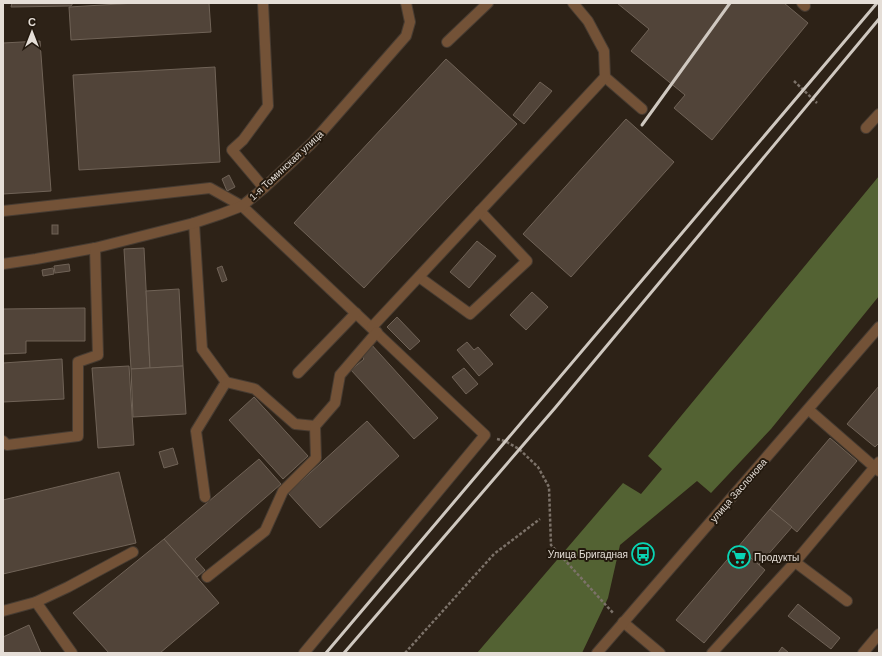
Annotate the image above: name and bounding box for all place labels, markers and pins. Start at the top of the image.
bus stop icon: Улица Бригадная [630,541,656,567]
supermarket icon: Продукты [726,544,752,570]
place label: Улица Бригадная [548,549,628,560]
place label: Продукты [754,552,799,563]

